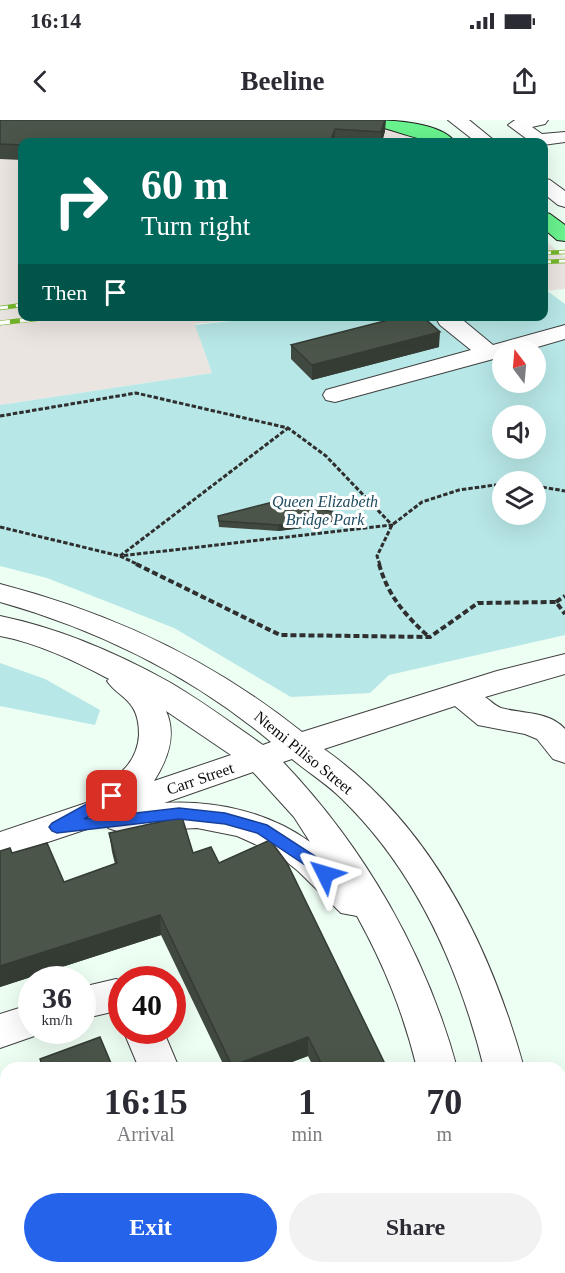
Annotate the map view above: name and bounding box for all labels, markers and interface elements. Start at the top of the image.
text: 16:14 [30,8,81,33]
icon: back [24,65,57,98]
icon: share [508,65,541,98]
text: Beeline [241,66,324,96]
icon: right [42,162,120,240]
text: 60 m [141,162,229,208]
text: Turn right [141,211,250,241]
icon: arrive [99,276,132,309]
text: Then [42,280,87,305]
north arrow [492,339,546,393]
map controls [492,339,546,525]
button: sound [492,405,546,459]
button: layers [492,471,546,525]
park label: Queen Elizabeth Bridge Park [272,493,378,529]
street label: Ntemi Piliso Street [251,707,357,798]
street label: Carr Street [164,759,236,798]
pin [86,770,137,821]
icon: arrive [95,779,128,812]
position arrow [293,842,357,906]
speed limit sign: 40 [108,966,186,1044]
text: 36 [42,981,72,1014]
text: km/h [42,1012,72,1028]
text: 16:15 [104,1082,188,1122]
text: 1 [298,1082,316,1122]
text: 70 [426,1082,462,1122]
text: Arrival [117,1123,175,1145]
text: min [291,1123,323,1145]
text: m [437,1123,452,1145]
button: Exit [24,1193,277,1262]
button: Share [289,1193,542,1262]

